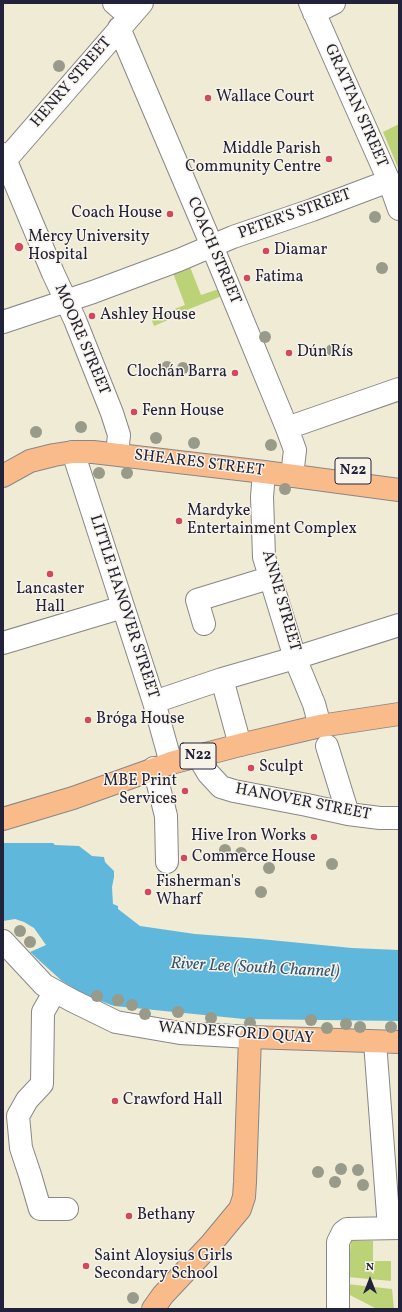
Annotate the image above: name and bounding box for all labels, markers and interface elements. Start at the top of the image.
street label: HENRY STREET [28,34,116,132]
street label: GRATTAN STREET [319,41,391,171]
place label: Wallace Court [216,88,315,108]
marker: Wallace Court [203,93,213,103]
place label: Middle Parish Community Centre [185,140,321,178]
marker: Middle Parish Community Centre [324,154,334,164]
street label: PETER'S STREET [236,186,354,244]
street label: COACH STREET [182,195,244,307]
place label: Coach House [72,204,162,224]
marker: Coach House [165,209,175,219]
place label: Mercy University Hospital [28,228,150,266]
marker: Mercy University Hospital [13,241,25,253]
place label: Diamar [274,241,327,261]
marker: Diamar [261,246,271,256]
place label: Fatima [255,268,303,288]
marker: Fatima [242,273,252,283]
street label: MOORE STREET [49,282,113,398]
place label: Ashley House [100,306,196,326]
marker: Ashley House [87,311,97,321]
place label: Dún Rís [297,343,353,363]
marker: Dún Rís [284,348,294,358]
place label: Clochán Barra [127,363,227,383]
marker: Clochán Barra [230,368,240,378]
place label: Fenn House [142,402,224,422]
marker: Fenn House [129,407,139,417]
street label: SHEARES STREET [133,447,265,481]
road number: N22 [335,458,371,484]
place label: Mardyke Entertainment Complex [187,502,357,540]
street label: LITTLE HANOVER STREET [84,513,162,701]
marker: Mardyke Entertainment Complex [174,516,184,526]
street label: ANNE STREET [256,548,304,654]
marker: Lancaster Hall [45,569,55,579]
place label: Lancaster Hall [16,580,84,618]
place label: Bróga House [96,710,185,730]
marker: Bróga House [83,715,93,725]
road number: N22 [180,743,216,769]
place label: Sculpt [259,758,304,778]
marker: Sculpt [246,763,256,773]
place label: MBE Print Services [103,772,177,810]
street label: HANOVER STREET [234,780,372,826]
marker: MBE Print Services [180,786,190,796]
place label: Hive Iron Works [191,827,306,847]
marker: Hive Iron Works [309,832,319,842]
place label: Commerce House [192,848,316,868]
marker: Commerce House [179,853,189,863]
place label: Fisherman's Wharf [156,873,241,911]
marker: Fisherman's Wharf [143,887,153,897]
water label: River Lee (South Channel) [170,954,340,984]
street label: WANDESFORD QUAY [157,1019,315,1049]
place label: Crawford Hall [123,1091,223,1111]
marker: Crawford Hall [110,1096,120,1106]
place label: Bethany [137,1206,195,1226]
marker: Bethany [124,1211,134,1221]
place label: Saint Aloysius Girls Secondary School [94,1247,233,1285]
north arrow [350,1260,390,1300]
text: N [366,1260,374,1275]
marker: Saint Aloysius Girls Secondary School [81,1261,91,1271]

